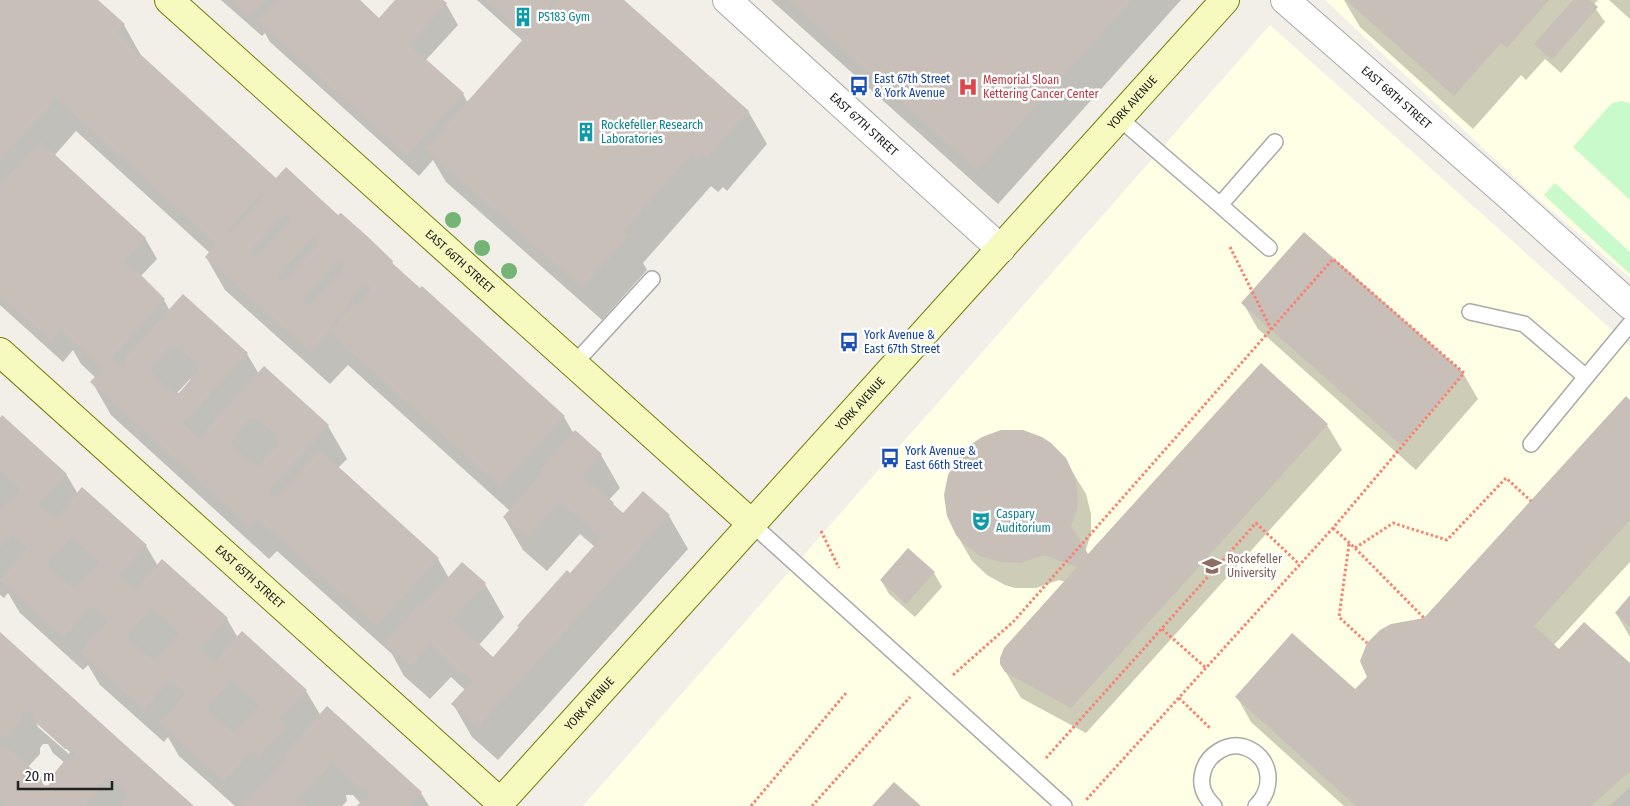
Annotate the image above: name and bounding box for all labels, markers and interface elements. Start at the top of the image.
building icon: PS183 Gym [512,6,534,28]
place label: PS183 Gym [538,10,590,24]
street label: EAST 68TH STREET [1359,63,1435,132]
place label: East 67th Street & York Avenue [874,72,950,100]
place label: Memorial Sloan Kettering Cancer Center [983,73,1100,101]
street label: YORK AVENUE [1105,73,1160,132]
bus stop icon: East 67th Street & York Avenue [848,75,870,97]
hospital icon: Memorial Sloan Kettering Cancer Center [957,76,979,98]
street label: EAST 67TH STREET [827,90,901,159]
place label: Rockefeller Research Laboratories [601,118,703,146]
building icon: Rockefeller Research Laboratories [575,121,597,143]
street label: EAST 66TH STREET [423,227,497,296]
place label: York Avenue & East 67th Street [864,328,940,356]
bus stop icon: York Avenue & East 67th Street [838,331,860,353]
street label: YORK AVENUE [833,374,888,433]
place label: York Avenue & East 66th Street [905,444,983,472]
bus stop icon: York Avenue & East 66th Street [879,447,901,469]
place label: Caspary Auditorium [996,507,1051,535]
theatre icon: Caspary Auditorium [970,510,992,532]
street label: EAST 65TH STREET [213,542,287,611]
place label: Rockefeller University [1227,552,1283,580]
school or university icon: Rockefeller University [1201,555,1223,577]
street label: YORK AVENUE [562,674,617,733]
scale bar [18,758,111,790]
text: 20 m [25,767,55,785]

